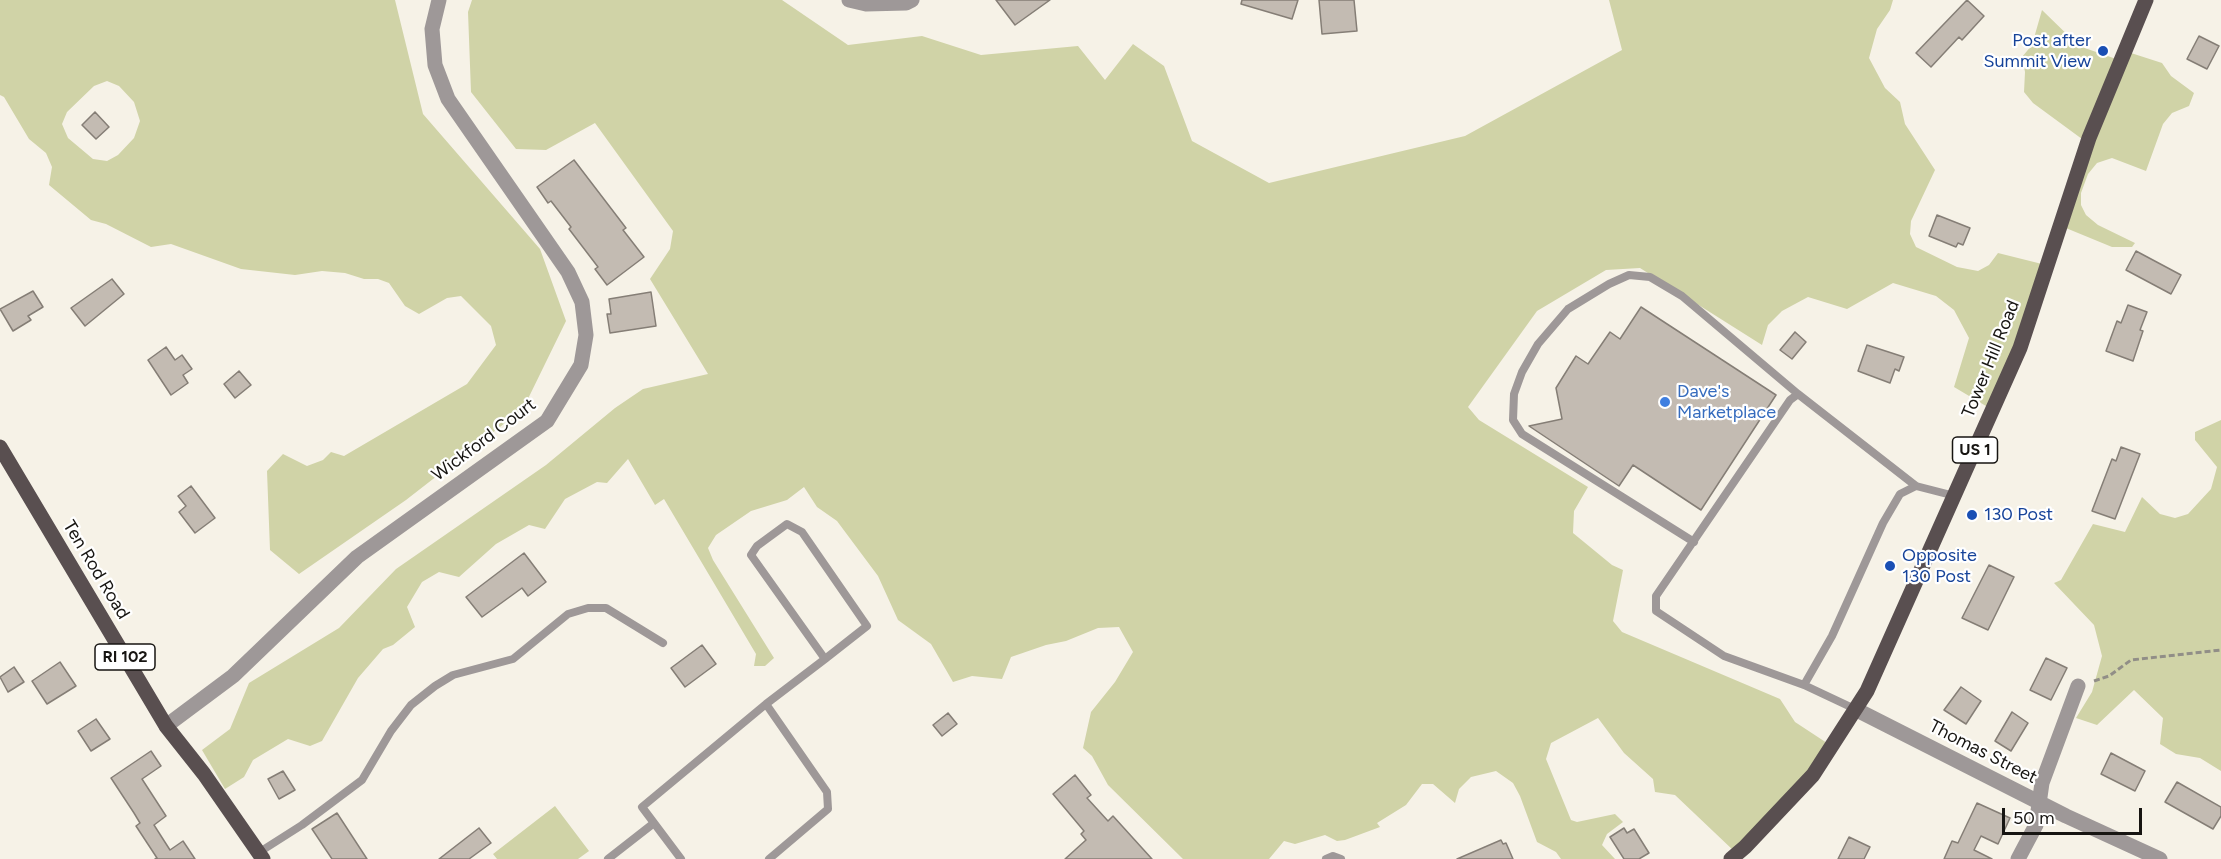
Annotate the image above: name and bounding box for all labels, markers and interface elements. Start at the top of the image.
place label: Post after Summit View [1983,30,2091,72]
marker: Post after Summit View [2096,44,2110,58]
street label: Tower Hill Road [1958,297,2024,421]
place label: Dave's Marketplace [1677,381,1776,424]
street label: Wickford Court [428,394,540,486]
marker: Dave's Marketplace [1658,395,1672,409]
road number: US 1 [1952,437,1998,463]
place label: 130 Post [1984,504,2053,526]
marker: 130 Post [1965,508,1979,522]
street label: Ten Rod Road [58,517,134,623]
place label: Opposite 130 Post [1902,545,1977,588]
marker: Opposite 130 Post [1883,559,1897,573]
road number: RI 102 [95,644,155,670]
street label: Thomas Street [1925,716,2041,788]
scale bar [2005,796,2144,834]
text: 50 m [2013,807,2055,829]

